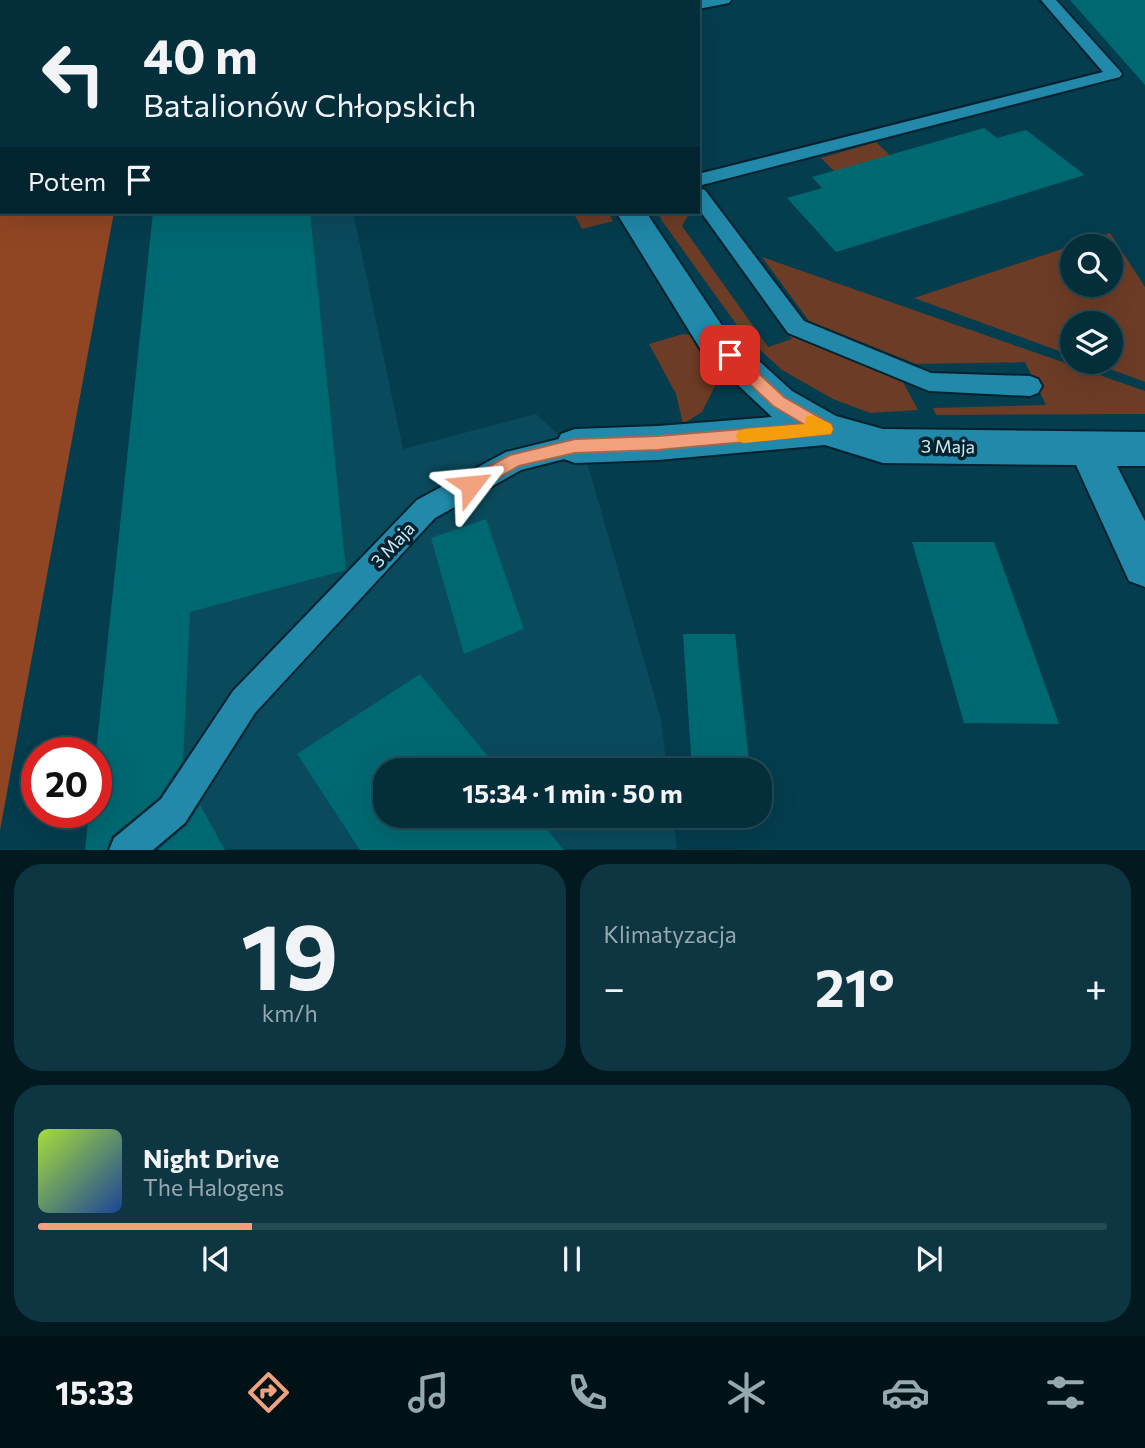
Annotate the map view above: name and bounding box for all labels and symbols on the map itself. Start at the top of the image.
pin [700,325,760,385]
street label: 3 Maja [921,435,975,457]
position arrow [434,448,508,522]
street label: 3 Maja [366,517,419,572]
speed limit sign: 20 [21,737,112,828]

